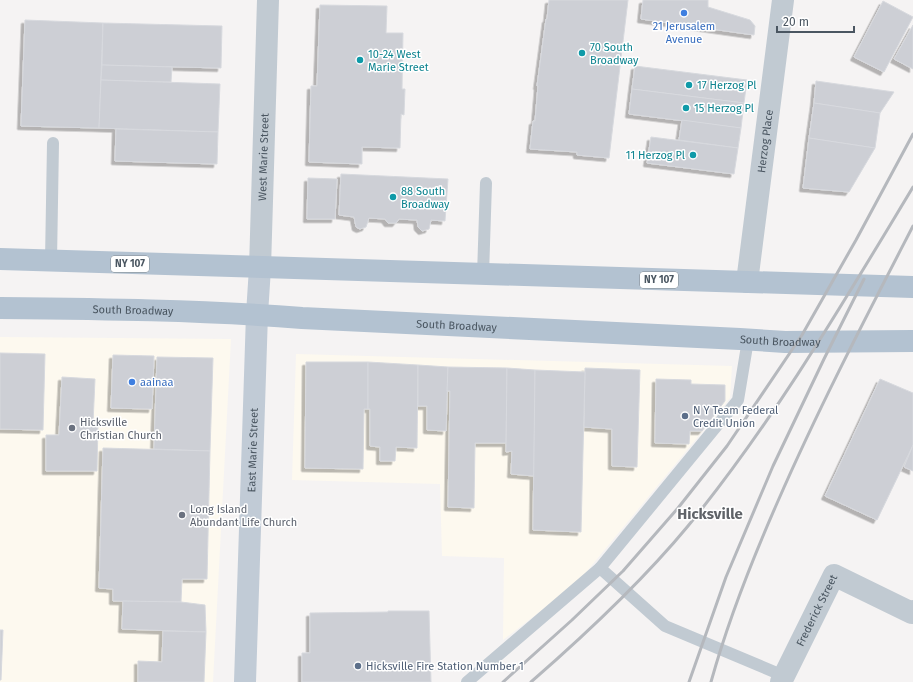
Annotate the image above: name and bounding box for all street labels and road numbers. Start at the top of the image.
street label: Herzog Place [754,109,775,174]
street label: West Marie Street [256,113,271,201]
road number: NY 107 [111,256,149,272]
road number: NY 107 [640,272,678,288]
street label: South Broadway [93,303,174,318]
street label: South Broadway [416,317,498,334]
street label: South Broadway [739,333,821,349]
street label: East Marie Street [245,408,260,493]
street label: Frederick Street [793,572,840,648]

